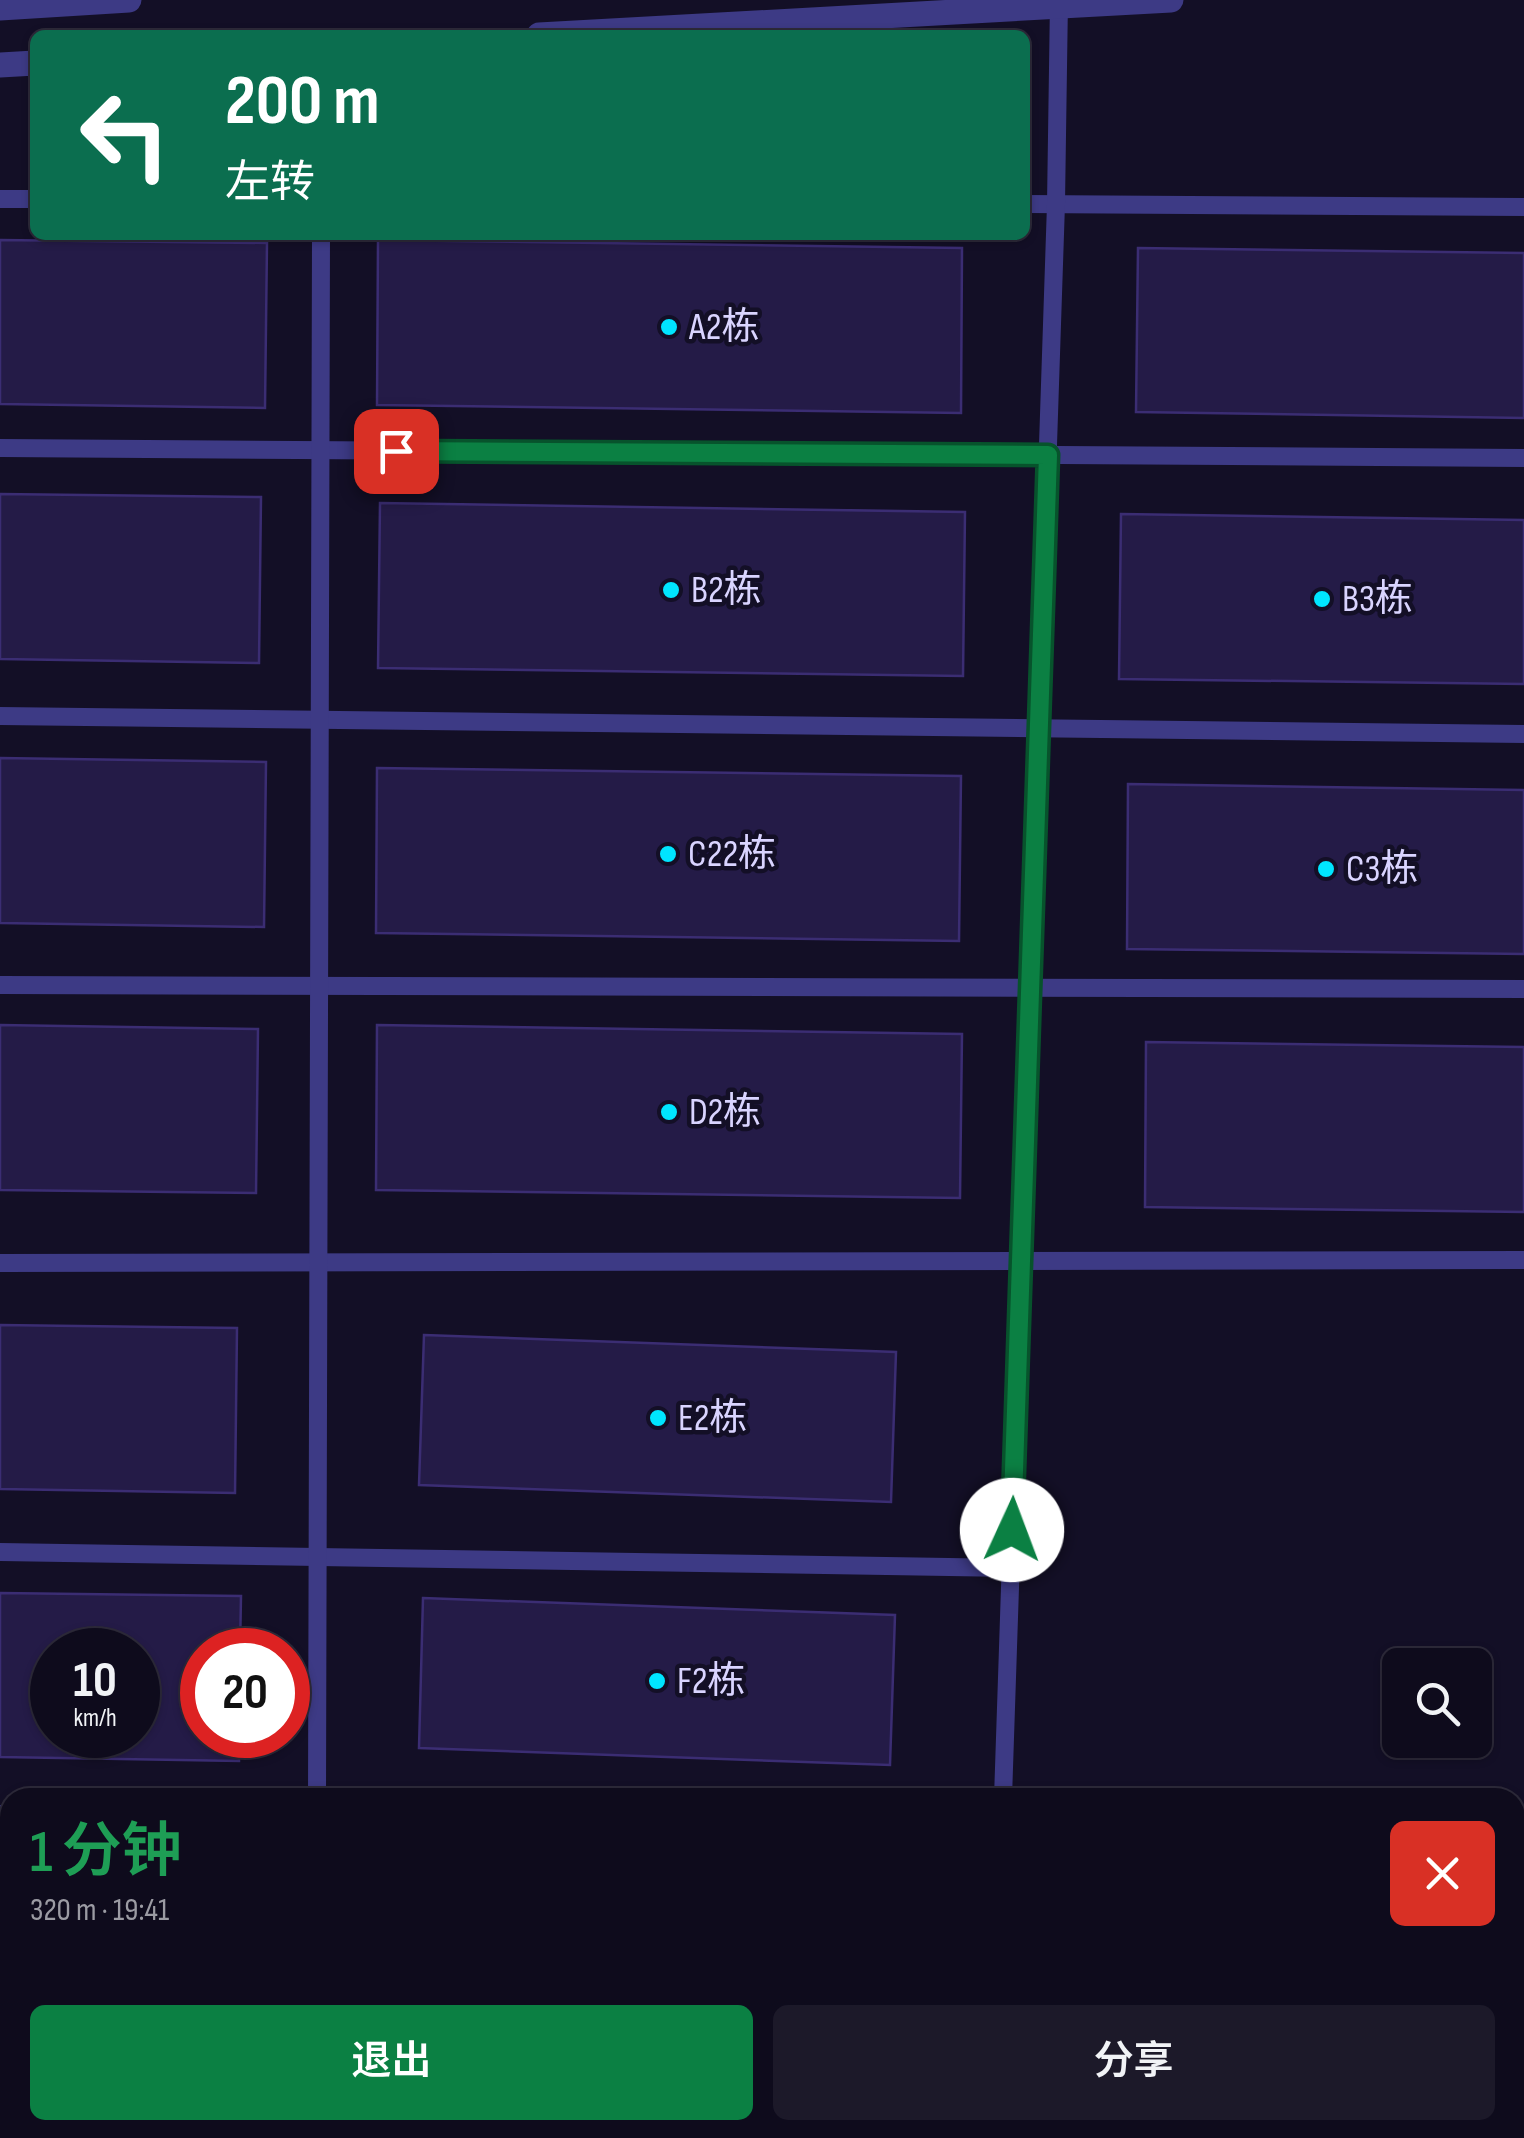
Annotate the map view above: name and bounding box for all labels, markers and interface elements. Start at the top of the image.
text: 200 m [225,60,380,144]
icon: left [60,70,190,200]
text: 左转 [225,156,315,211]
place label: A2栋 [688,305,760,350]
marker: A2栋 [658,316,680,338]
pin [354,409,439,494]
icon: arrive [369,424,424,479]
place label: B2栋 [691,568,762,613]
place label: B3栋 [1342,577,1413,622]
marker: B2栋 [660,579,682,601]
marker: B3栋 [1311,588,1333,610]
place label: C22栋 [688,832,776,877]
marker: C22栋 [657,843,679,865]
place label: C3栋 [1346,847,1418,892]
marker: C3栋 [1315,858,1337,880]
place label: D2栋 [689,1090,761,1135]
marker: D2栋 [658,1101,680,1123]
place label: E2栋 [678,1396,747,1441]
marker: E2栋 [647,1407,669,1429]
position arrow [960,1478,1064,1582]
speed limit sign: 20 [180,1628,310,1758]
map controls [1382,1648,1492,1758]
button: search [1382,1648,1492,1758]
text: 10 [73,1651,117,1711]
place label: F2栋 [677,1659,745,1704]
marker: F2栋 [646,1670,668,1692]
text: km/h [73,1703,117,1734]
text: 1 分钟 [30,1817,182,1889]
button: close [1390,1821,1495,1926]
text: 320 m · 19:41 [30,1891,169,1930]
button: 退出 [30,2005,753,2120]
button: 分享 [773,2005,1495,2120]

